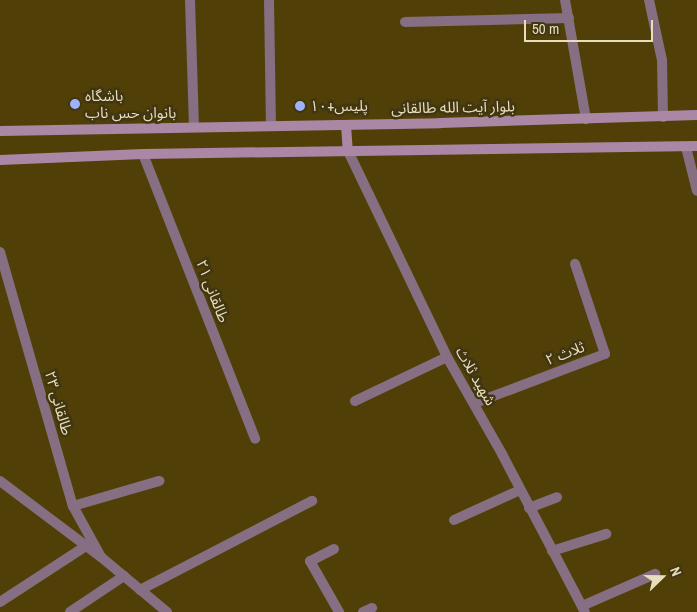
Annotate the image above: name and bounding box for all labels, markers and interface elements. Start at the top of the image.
scale bar [527,10,656,42]
text: 50 m [532,18,559,39]
place label: باشگاه بانوان حس ناب [85,86,176,121]
place label: پلیس+۱۰ [310,97,368,115]
street label: بلوار آیت الله طالقانی [391,97,515,117]
marker: باشگاه بانوان حس ناب [69,98,81,110]
marker: پلیس+۱۰ [294,100,306,112]
street label: طالقانی ۲۱ [193,257,233,325]
street label: ثلاث ۲ [543,337,587,369]
street label: شهید ثلاث [452,343,500,409]
street label: طالقانی ۲۳ [41,369,77,437]
north arrow [637,552,687,602]
text: N [666,564,686,579]

